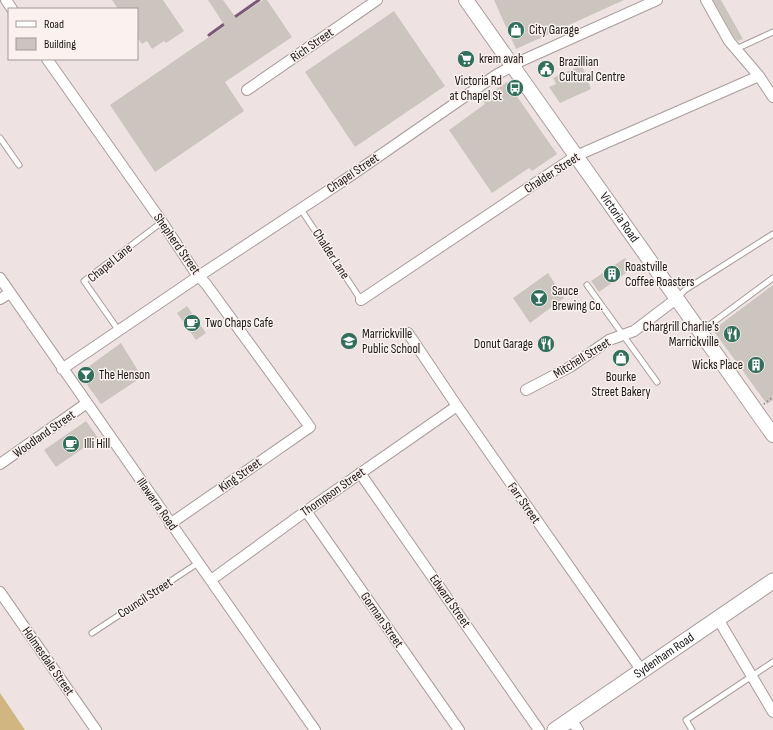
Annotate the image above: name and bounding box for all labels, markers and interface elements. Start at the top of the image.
legend [8,8,138,60]
text: Road [44,17,64,32]
shop icon: City Garage [506,20,526,40]
place label: City Garage [529,22,579,38]
street label: Rich Street [287,24,337,66]
text: Building [44,37,76,52]
supermarket icon: krem avah [456,49,476,69]
place label: krem avah [479,51,523,67]
place label: Brazillian Cultural Centre [559,54,625,85]
public building icon: Brazillian Cultural Centre [536,59,556,79]
place label: Victoria Rd at Chapel St [449,73,502,104]
bus stop icon: Victoria Rd at Chapel St [505,78,525,98]
street label: Chalder Street [521,149,583,197]
street label: Chapel Street [324,150,382,196]
street label: Victoria Road [596,189,643,245]
street label: Shepherd Street [150,210,204,278]
street label: Chalder Lane [309,226,353,282]
street label: Chapel Lane [85,240,135,286]
place label: Roastville Coffee Roasters [625,259,695,290]
building icon: Roastville Coffee Roasters [602,264,622,284]
place label: Sauce Brewing Co. [552,283,603,314]
bar icon: Sauce Brewing Co. [529,288,549,308]
cafe icon: Two Chaps Cafe [182,313,202,333]
place label: Two Chaps Cafe [205,315,273,331]
place label: Chargrill Charlie's Marrickville [643,319,719,350]
restaurant icon: Chargrill Charlie's Marrickville [722,324,742,344]
place label: Marrickville Public School [362,326,420,357]
school or university icon: Marrickville Public School [339,331,359,351]
restaurant icon: Donut Garage [536,334,556,354]
street label: Mitchell Street [550,334,614,382]
place label: Donut Garage [474,336,533,352]
shop icon: Bourke Street Bakery [611,348,631,368]
building icon: Wicks Place [746,355,766,375]
place label: Wicks Place [692,357,743,373]
bar icon: The Henson [76,365,96,385]
place label: The Henson [99,367,150,383]
place label: Bourke Street Bakery [591,369,651,400]
street label: Woodland Street [10,407,78,461]
cafe icon: Illi Hill [61,434,81,454]
place label: Illi Hill [84,436,110,452]
street label: King Street [216,454,265,495]
street label: Thompson Street [298,464,368,520]
street label: Illawarra Road [133,475,181,533]
street label: Farr Street [504,479,544,527]
street label: Edward Street [426,571,474,631]
street label: Council Street [115,574,175,622]
street label: Gorman Street [357,589,407,651]
street label: Holmesdale Street [18,624,78,698]
street label: Sydenham Road [631,629,697,682]

